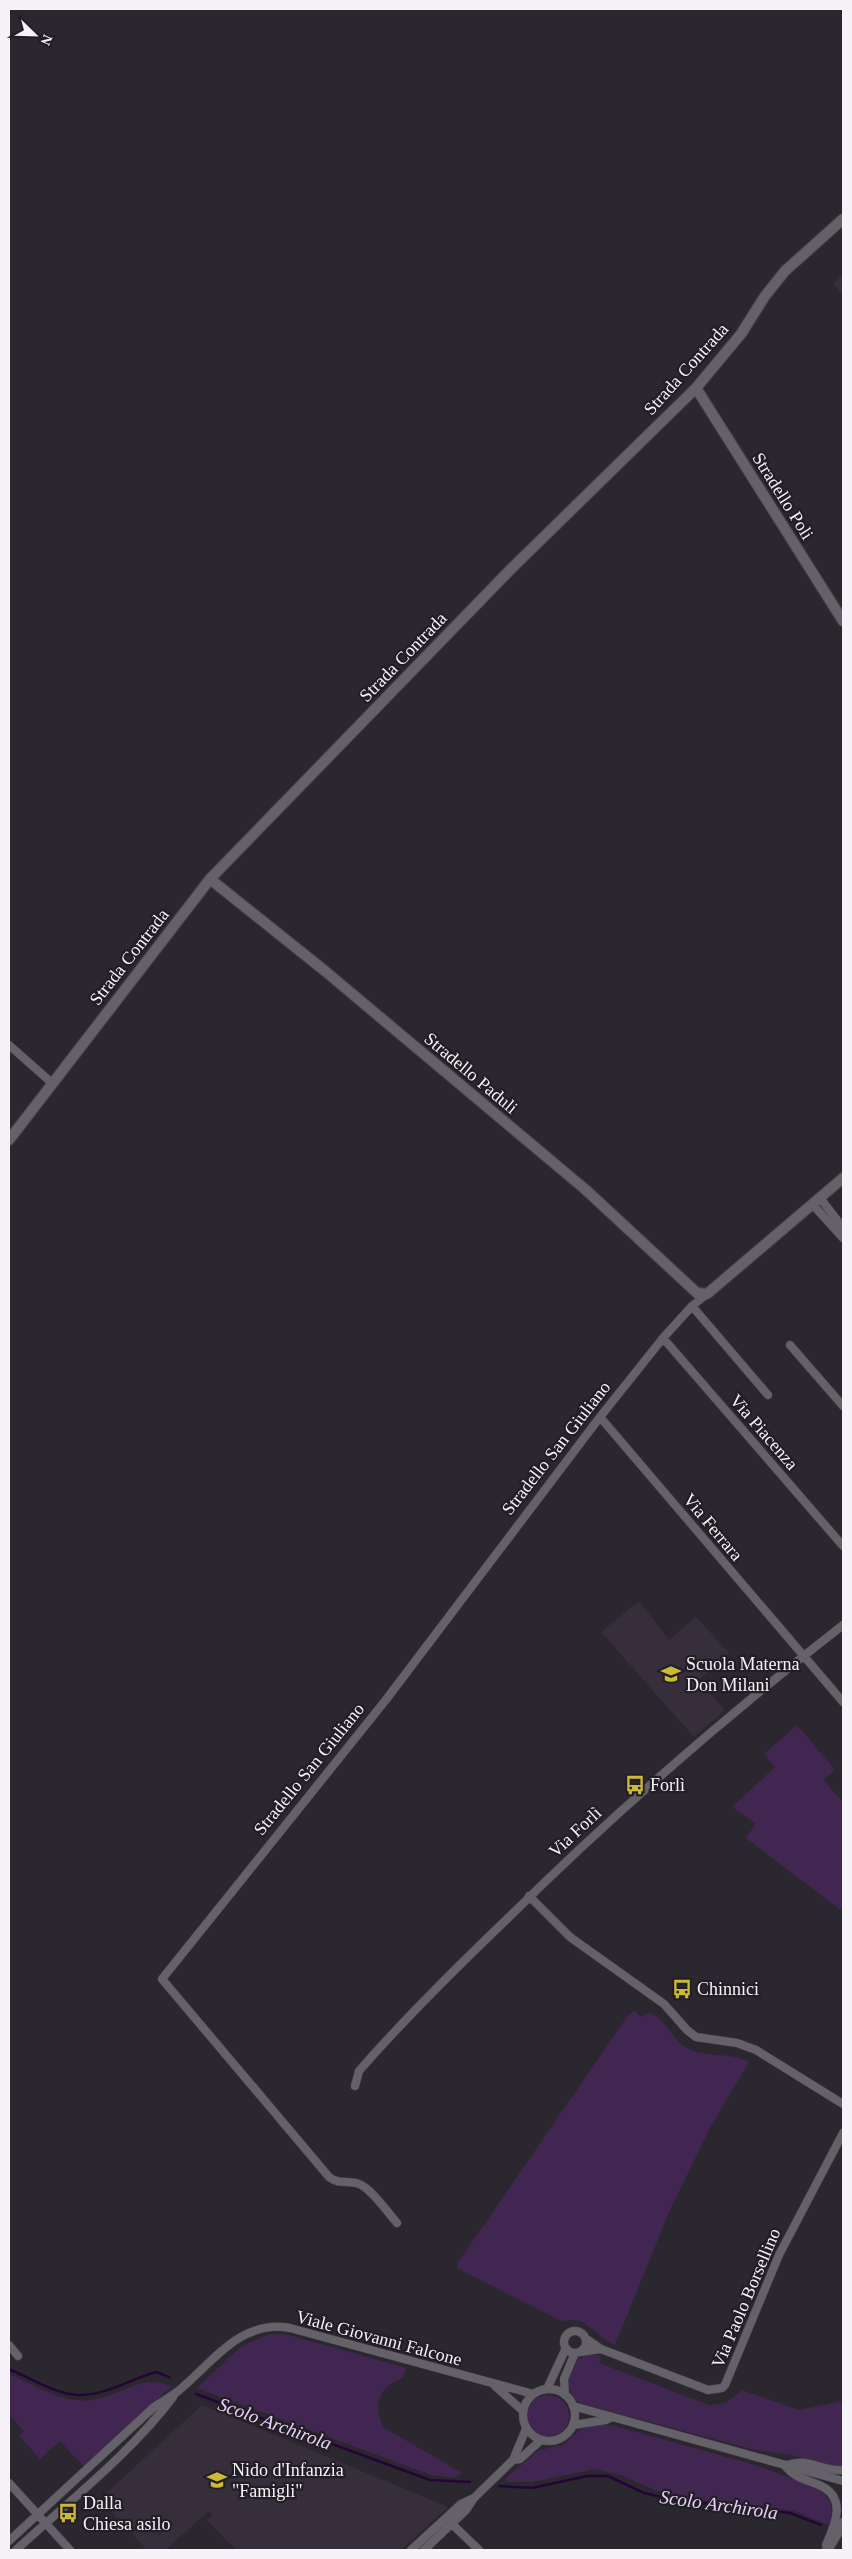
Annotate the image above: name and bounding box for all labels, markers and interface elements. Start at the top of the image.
north arrow [10,10,60,60]
text: N [38,32,55,47]
street label: Strada Contrada [640,319,732,419]
street label: Stradello Poli [748,449,818,543]
street label: Strada Contrada [355,608,451,706]
street label: Strada Contrada [85,905,173,1009]
street label: Stradello Paduli [420,1028,522,1118]
street label: Stradello San Giuliano [498,1377,614,1519]
street label: Via Piacenza [726,1390,802,1474]
street label: Via Ferrara [679,1489,747,1565]
place label: Scuola Materna Don Milani [686,1654,799,1695]
school or university icon: Scuola Materna Don Milani [660,1663,682,1685]
street label: Stradello San Giuliano [250,1699,368,1839]
bus stop icon: Forlì [624,1774,646,1796]
place label: Forlì [650,1775,685,1795]
street label: Via Forlì [545,1803,605,1861]
bus stop icon: Chinnici [671,1978,693,2000]
place label: Chinnici [697,1979,759,1999]
street label: Via Paolo Borsellino [708,2225,784,2371]
street label: Viale Giovanni Falcone [294,2306,464,2370]
water label: Scolo Archirola [215,2393,334,2454]
place label: Nido d'Infanzia "Famigli" [232,2460,344,2501]
school or university icon: Nido d'Infanzia "Famigli" [206,2469,228,2491]
water label: Scolo Archirola [659,2486,779,2523]
place label: Dalla Chiesa asilo [83,2493,171,2534]
bus stop icon: Dalla Chiesa asilo [57,2502,79,2524]

